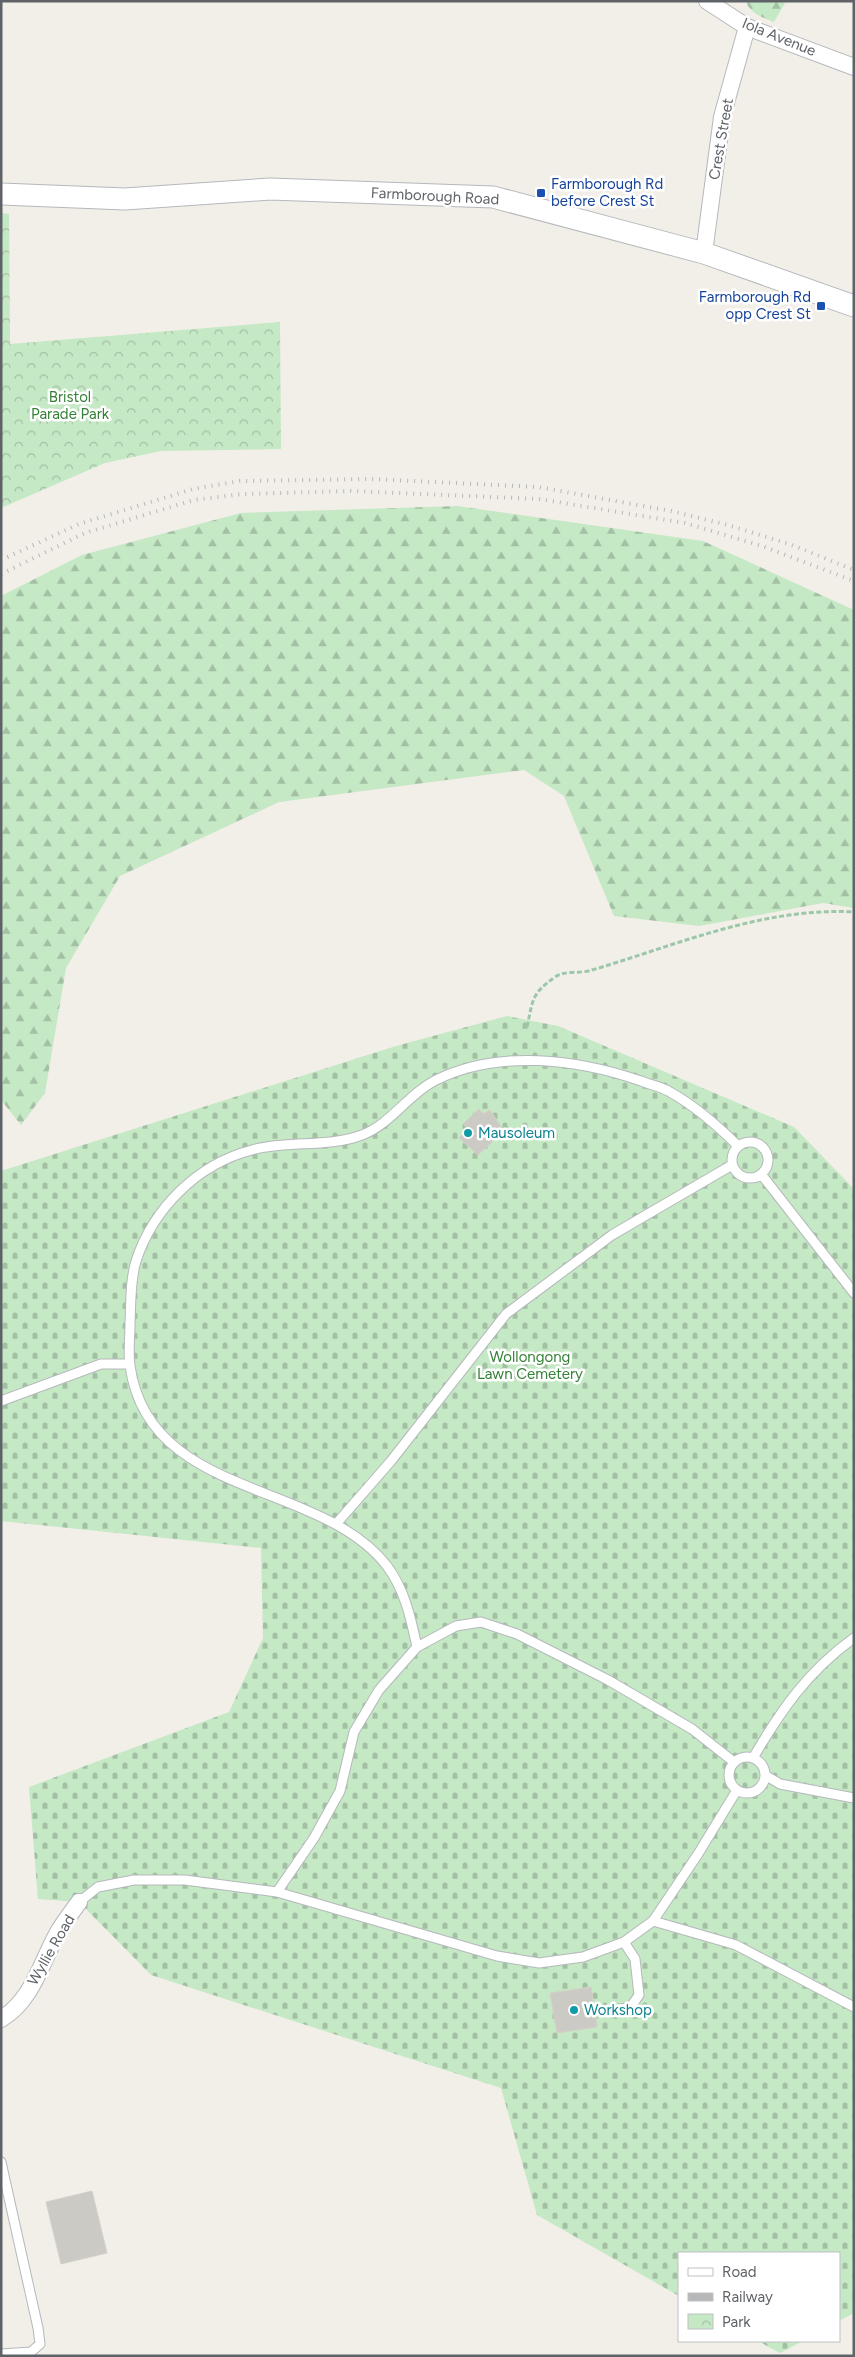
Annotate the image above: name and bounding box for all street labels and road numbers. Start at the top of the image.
street label: Iola Avenue [739,14,819,60]
street label: Crest Street [705,97,737,181]
street label: Farmborough Road [370,184,500,208]
street label: Wyllie Road [24,1911,78,1989]

